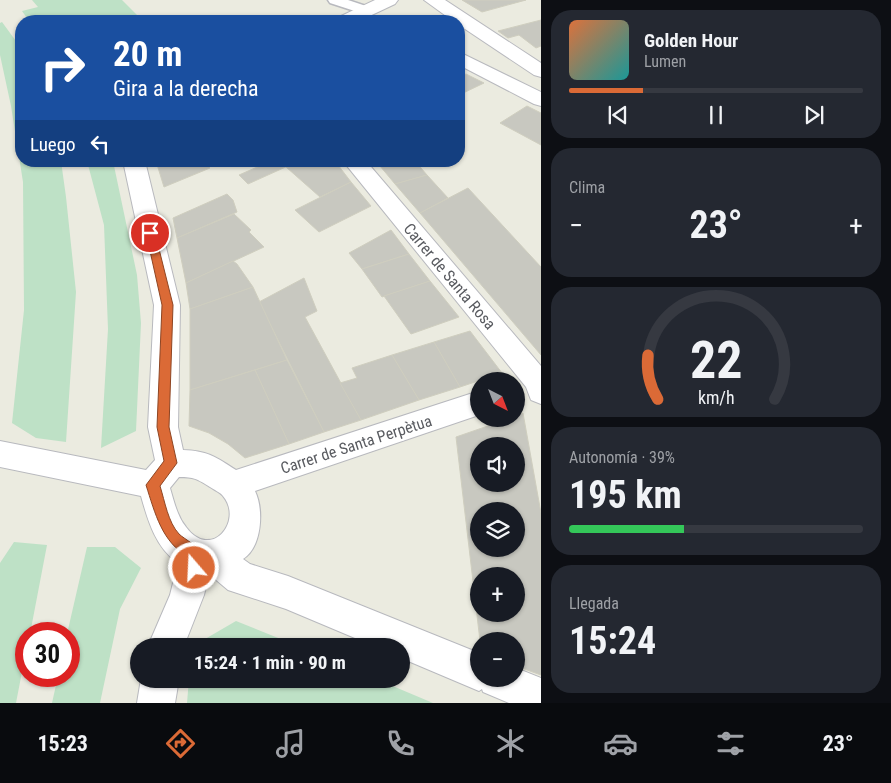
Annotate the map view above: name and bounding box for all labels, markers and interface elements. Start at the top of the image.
text: Golden Hour [644,29,738,52]
text: 20 m [113,34,182,75]
icon: right [30,35,95,100]
text: Lumen [644,52,686,71]
text: Gira a la derecha [113,76,259,101]
icon: previous [604,101,632,129]
icon: pause [702,101,730,129]
icon: next [800,101,828,129]
icon: left [86,130,114,158]
text: Luego [30,133,76,156]
text: Clima [569,178,605,197]
text: 23° [689,203,743,247]
text: − [569,209,583,242]
text: + [849,209,863,242]
pin [129,212,171,254]
icon: arrive [136,219,164,247]
street label: Carrer de Santa Rosa [400,219,500,333]
text: 22 [690,330,742,391]
north arrow [470,372,525,428]
map controls [470,372,525,687]
text: km/h [698,387,734,408]
street label: Carrer de Santa Perpètua [278,411,434,478]
button: sound [470,437,525,492]
text: Autonomía · 39% [569,448,675,467]
text: 195 km [569,473,682,517]
button: layers [470,502,525,557]
position arrow [167,541,219,593]
button: + [470,567,525,622]
text: Llegada [569,594,619,613]
text: 15:24 [569,619,656,663]
speed limit sign: 30 [15,622,80,687]
button: − [470,632,525,687]
text: 15:24 · 1 min · 90 m [194,651,346,674]
icon: directions [163,726,198,761]
icon: music [273,726,308,761]
icon: phone [383,726,418,761]
icon: climate [493,726,528,761]
icon: car [603,726,638,761]
icon: filters [713,726,748,761]
text: 15:23 [37,731,88,756]
text: 23° [823,731,853,756]

